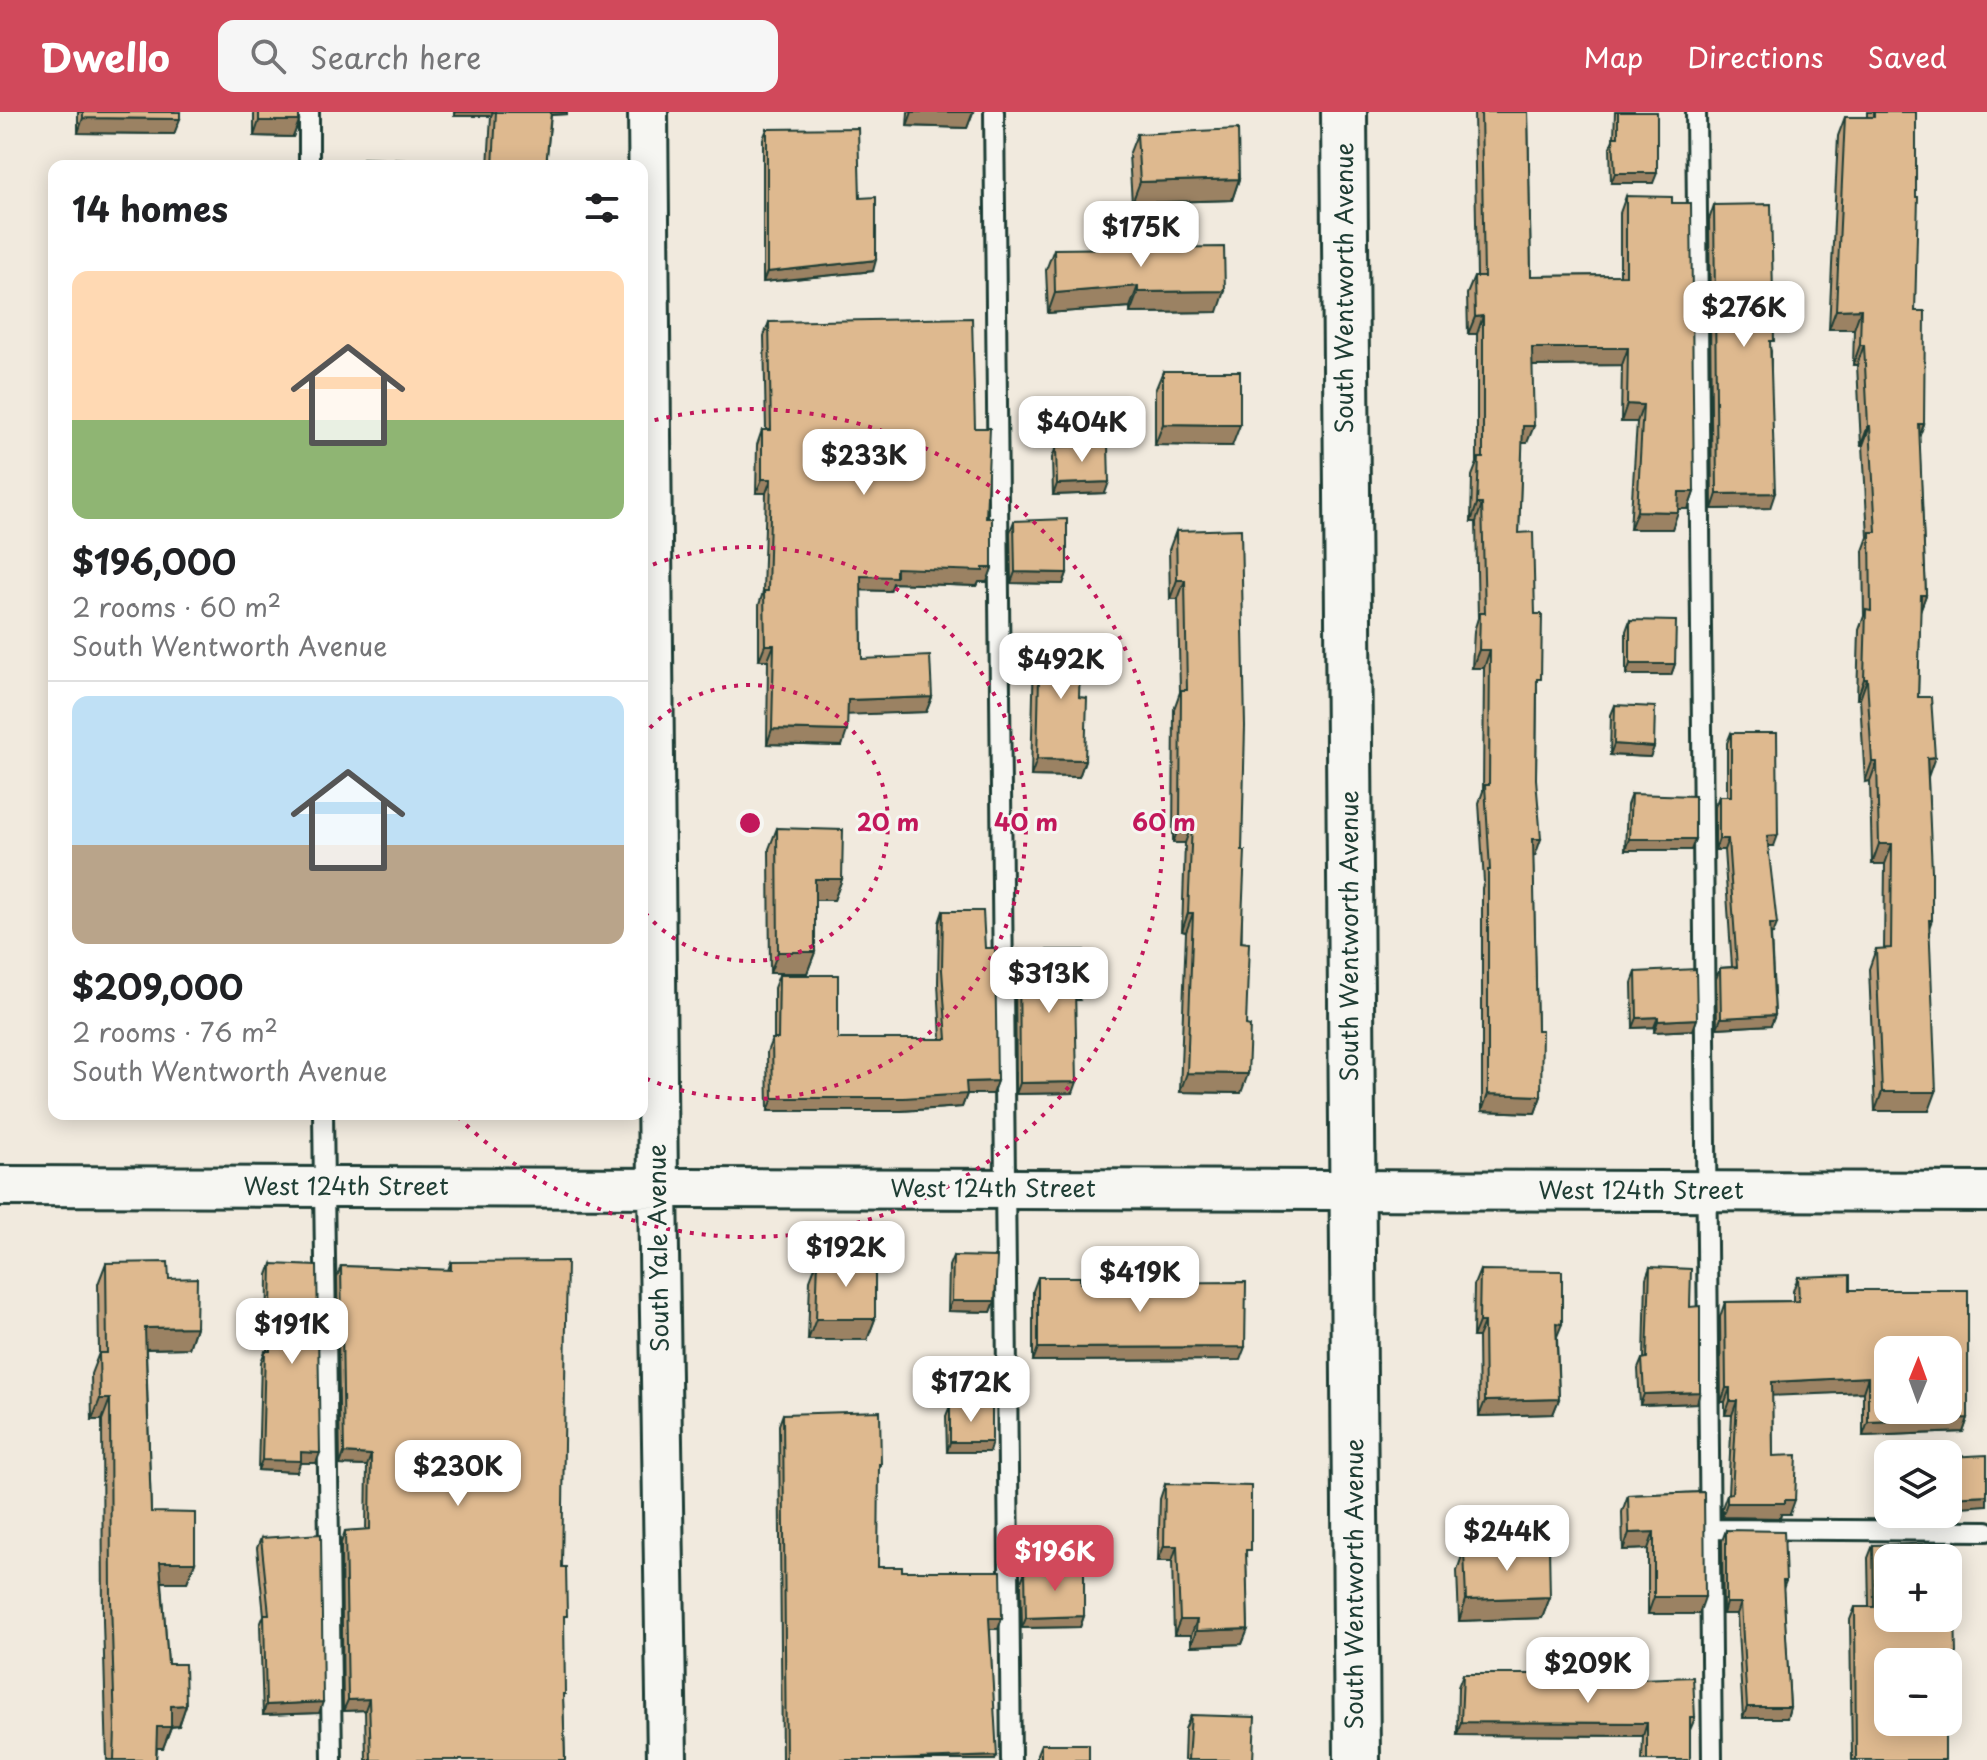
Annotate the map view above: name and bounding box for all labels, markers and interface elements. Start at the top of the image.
search box [218,20,778,92]
text: Dwello [40,28,170,85]
icon: search [246,34,290,78]
text: Search here [310,34,481,79]
text: Map [1584,35,1643,78]
text: Directions [1687,35,1824,78]
text: Saved [1868,35,1947,78]
street label: South Wentworth Avenue [1325,142,1361,434]
text: 14 homes [72,182,228,234]
icon: filters [580,186,624,230]
pin: $175K [1085,201,1197,269]
text: $175K [1102,207,1180,246]
pin: $276K [1688,281,1800,349]
text: $276K [1701,287,1787,326]
icon: home [276,323,420,467]
pin: $404K [1026,396,1138,464]
text: $404K [1037,402,1127,441]
pin: $233K [808,429,920,497]
text: $233K [821,435,907,474]
text: $196,000 [72,535,236,587]
text: 2 rooms · 60 m² [72,587,281,626]
text: South Wentworth Avenue [72,626,387,665]
pin: $492K [1005,633,1117,701]
text: $492K [1017,639,1105,678]
icon: home [276,748,420,892]
street label: South Wentworth Avenue [1330,790,1366,1082]
text: 20 m [857,803,919,839]
text: 40 m [994,803,1058,839]
text: 60 m [1132,803,1196,839]
centre of rings [736,809,764,837]
pin: $313K [993,947,1105,1015]
text: $313K [1008,953,1090,992]
text: $209,000 [72,960,243,1012]
text: 2 rooms · 76 m² [72,1012,278,1051]
text: South Wentworth Avenue [72,1051,387,1090]
street label: South Yale Avenue [637,1144,677,1353]
street label: West 124th Street [243,1167,449,1203]
street label: West 124th Street [890,1169,1096,1205]
street label: West 124th Street [1538,1171,1744,1207]
pin: $192K [790,1221,902,1289]
text: $192K [806,1227,886,1266]
pin: $419K [1084,1246,1196,1314]
text: $419K [1099,1252,1181,1291]
pin: $191K [236,1298,348,1366]
text: $191K [254,1304,330,1343]
north arrow [1874,1336,1962,1424]
map controls [1874,1336,1962,1736]
pin: $172K [915,1356,1027,1424]
text: $172K [931,1362,1011,1401]
street label: South Wentworth Avenue [1335,1438,1371,1730]
pin: $230K [402,1440,514,1508]
button: layers [1874,1440,1962,1528]
text: $230K [413,1446,503,1485]
pin: $244K [1451,1505,1563,1573]
text: $244K [1463,1511,1551,1550]
pin: $196K [999,1525,1111,1593]
text: $196K [1015,1531,1095,1570]
button: + [1874,1544,1962,1632]
pin: $209K [1532,1637,1644,1705]
text: $209K [1544,1643,1632,1682]
button: − [1874,1648,1962,1736]

